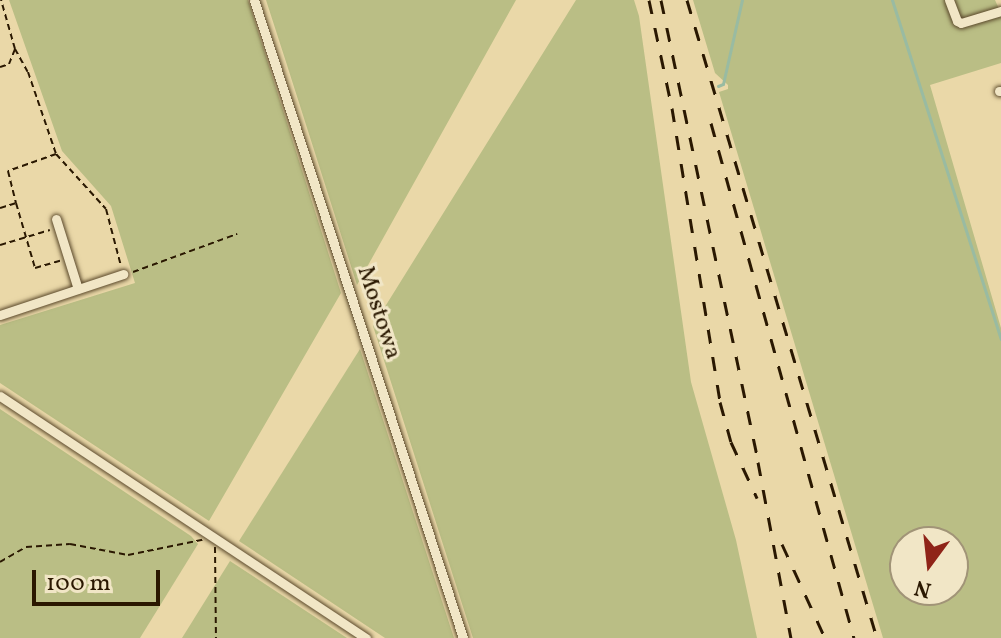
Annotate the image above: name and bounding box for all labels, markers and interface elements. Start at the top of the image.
street label: Mostowa [349,263,407,363]
north arrow [889,526,969,606]
scale bar [36,554,164,604]
text: 100 m [46,567,111,601]
text: N [911,571,935,605]

